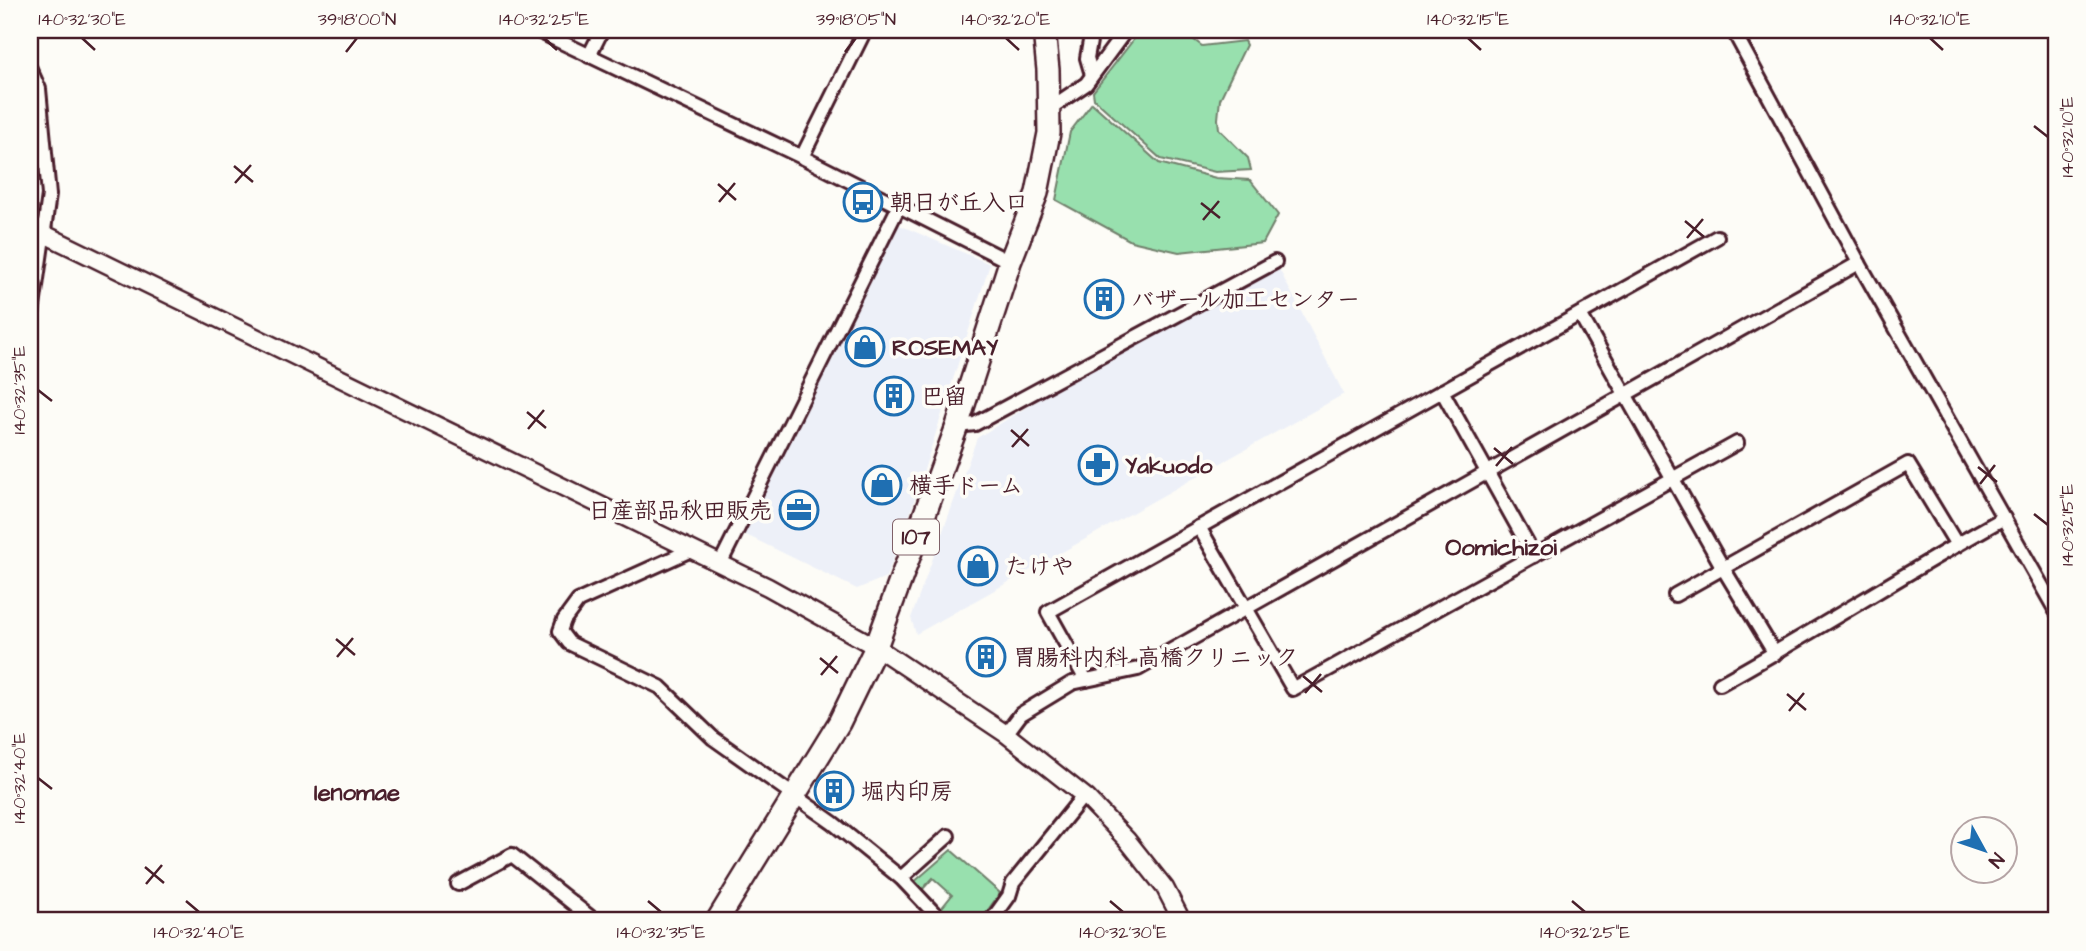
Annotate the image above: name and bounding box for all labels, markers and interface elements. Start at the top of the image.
text: 140°32'30"E [38,7,126,32]
text: 39°18'00"N [318,7,396,32]
text: 140°32'25"E [499,7,589,32]
text: 39°18'05"N [816,7,896,32]
text: 140°32'20"E [962,7,1051,32]
text: 140°32'15"E [1427,7,1509,32]
text: 140°32'10"E [1890,7,1971,32]
text: 140°32'10"E [2055,96,2080,177]
bus stop icon: 朝日が丘入口 [842,181,884,223]
place label: 朝日が丘入口 [890,187,1028,219]
building icon: バザール加工センター [1083,278,1125,320]
place label: バザール加工センター [1131,284,1360,316]
shop icon: ROSEMAY [844,326,886,368]
place label: ROSEMAY [892,332,999,364]
text: 140°32'35"E [7,345,32,435]
building icon: 巴留 [873,375,915,417]
place label: 巴留 [921,381,967,413]
pharmacy icon: Yakuodo [1077,444,1119,486]
place label: Yakuodo [1125,450,1213,482]
shop icon: 横手ドーム [861,464,903,506]
place label: 横手ドーム [909,470,1023,502]
text: 140°32'15"E [2055,484,2080,566]
office icon: 日産部品秋田販売 [778,489,820,531]
place label: 日産部品秋田販売 [588,495,772,527]
road number: 107 [893,520,939,554]
district label: Oomichizoi [1445,531,1557,565]
shop icon: たけや [957,545,999,587]
place label: たけや [1005,551,1074,583]
building icon: 胃腸科内科 高橋クリニック [965,636,1007,678]
place label: 胃腸科内科 高橋クリニック [1013,642,1298,674]
text: 140°32'40"E [7,732,32,823]
building icon: 堀内印房 [813,770,855,812]
district label: Ienomae [314,776,400,810]
place label: 堀内印房 [861,776,953,808]
north arrow [1950,814,2020,884]
text: N [1982,847,2010,873]
text: 140°32'40"E [154,920,245,945]
text: 140°32'35"E [616,920,706,945]
text: 140°32'30"E [1079,920,1167,945]
text: 140°32'25"E [1540,920,1630,945]

